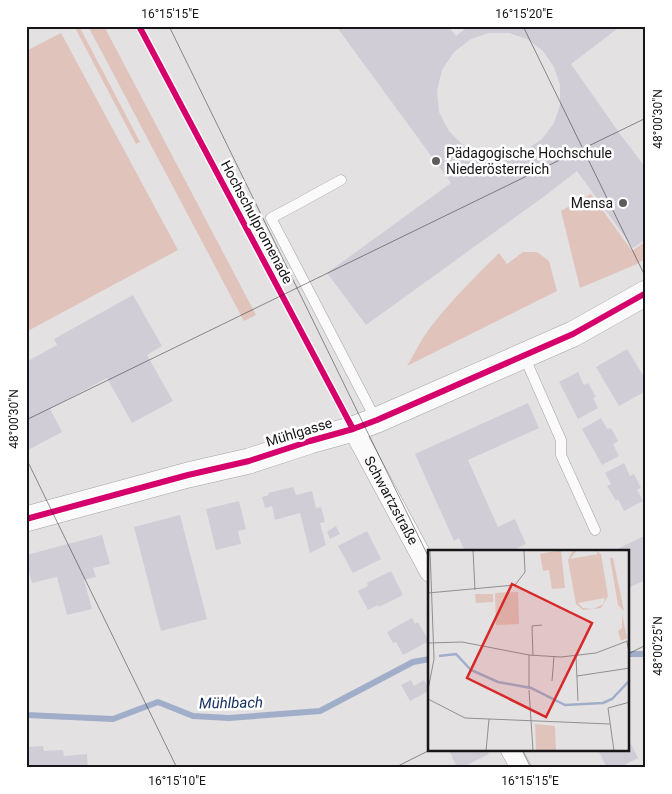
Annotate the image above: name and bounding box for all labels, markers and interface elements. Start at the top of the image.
text: 16°15'15"E [141,7,199,21]
text: 16°15'20"E [495,7,553,21]
text: 48°00'30"N [651,89,665,149]
place label: Pädagogische Hochschule Niederösterreich [446,145,612,177]
marker: Pädagogische Hochschule Niederösterreich [430,155,442,167]
street label: Hochschulpromenade [218,158,296,286]
place label: Mensa [571,195,613,211]
marker: Mensa [617,197,629,209]
text: 48°00'30"N [7,389,21,449]
street label: Mühlgasse [264,414,334,450]
street label: Schwartzstraße [361,453,422,547]
inset map [428,550,630,752]
text: 48°00'25"N [651,616,665,676]
water label: Mühlbach [199,693,263,713]
text: 16°15'10"E [148,774,206,788]
text: 16°15'15"E [501,774,559,788]

